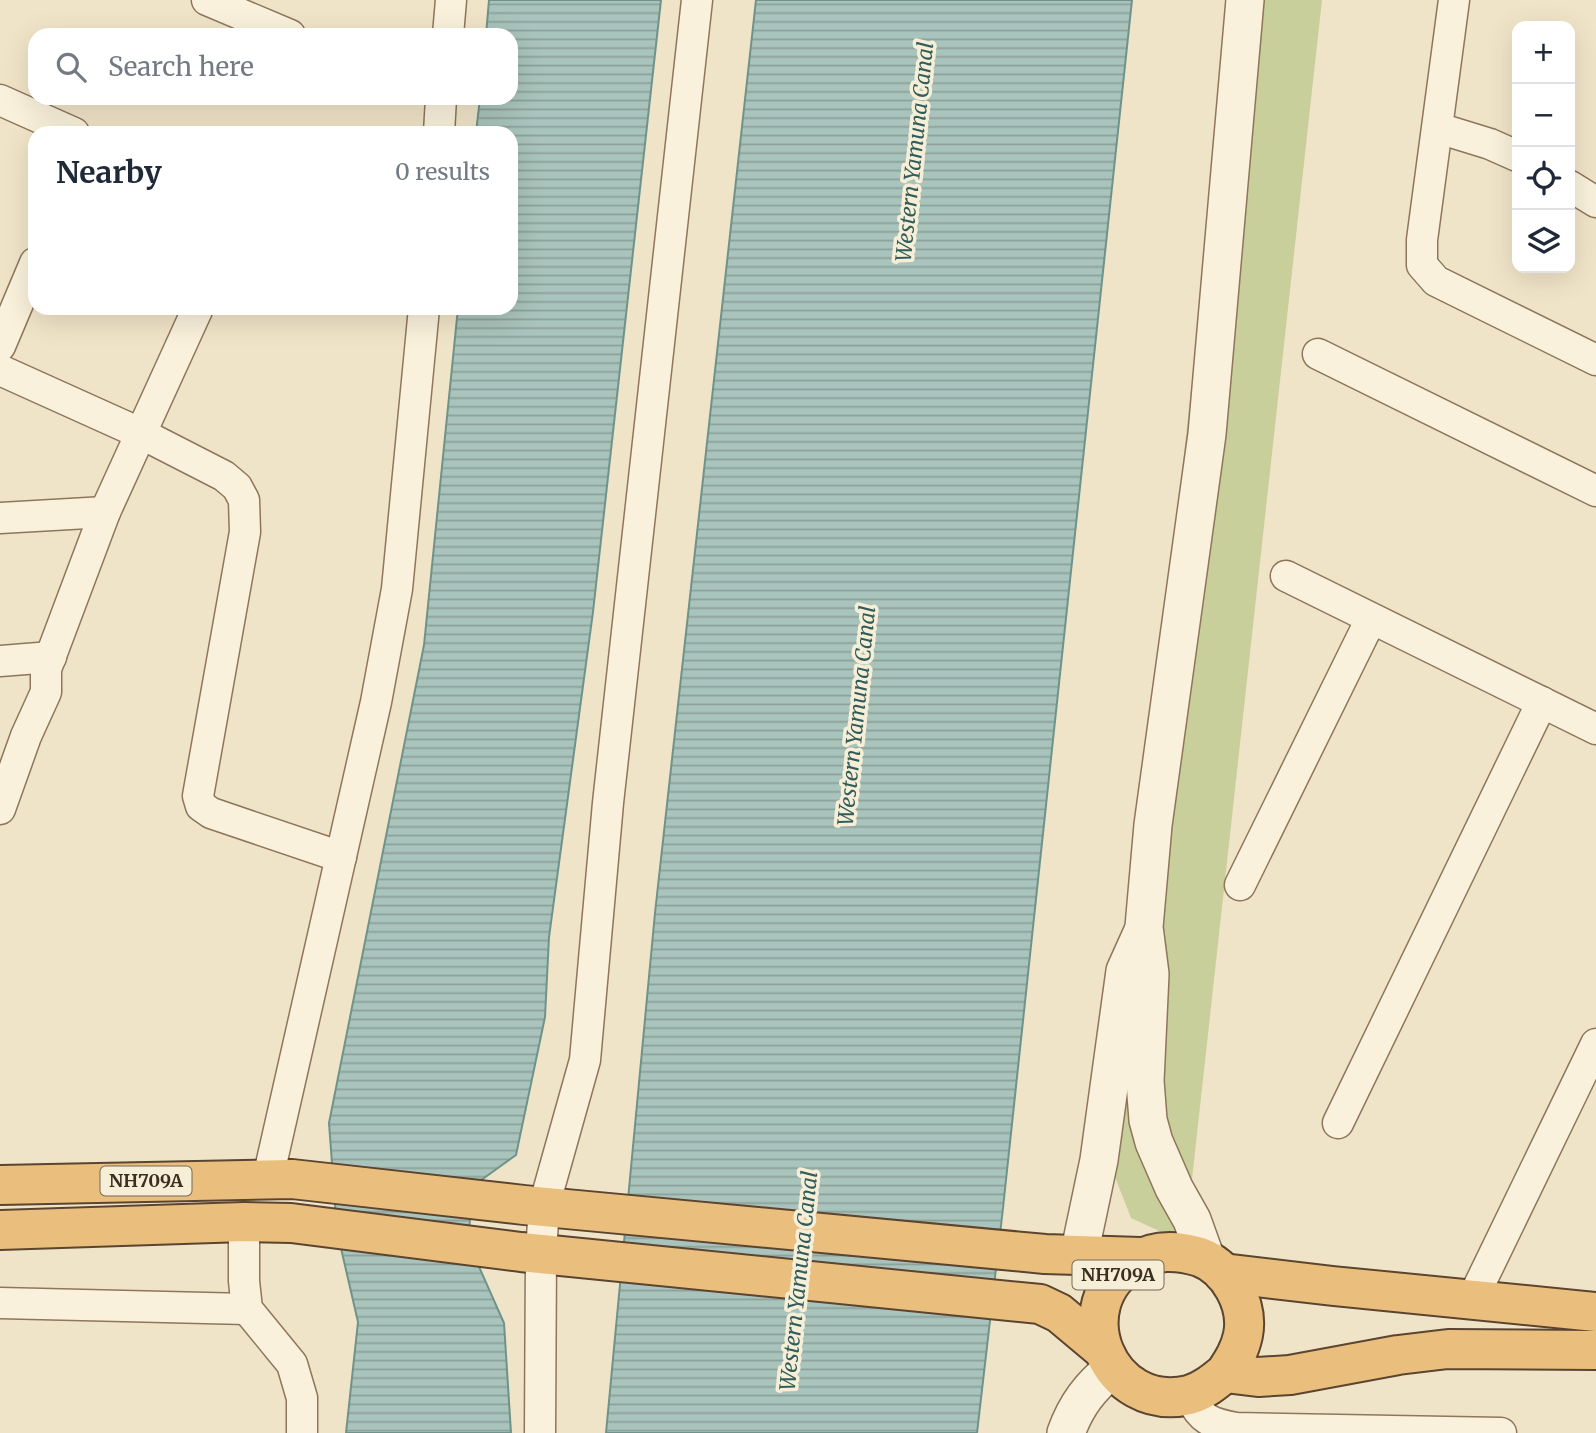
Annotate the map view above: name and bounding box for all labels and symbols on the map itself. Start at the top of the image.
water label: Western Yamuna Canal [890,41,939,263]
water label: Western Yamuna Canal [832,605,881,827]
road number: NH709A [100,1166,192,1196]
water label: Western Yamuna Canal [774,1170,823,1392]
road number: NH709A [1072,1260,1164,1290]

